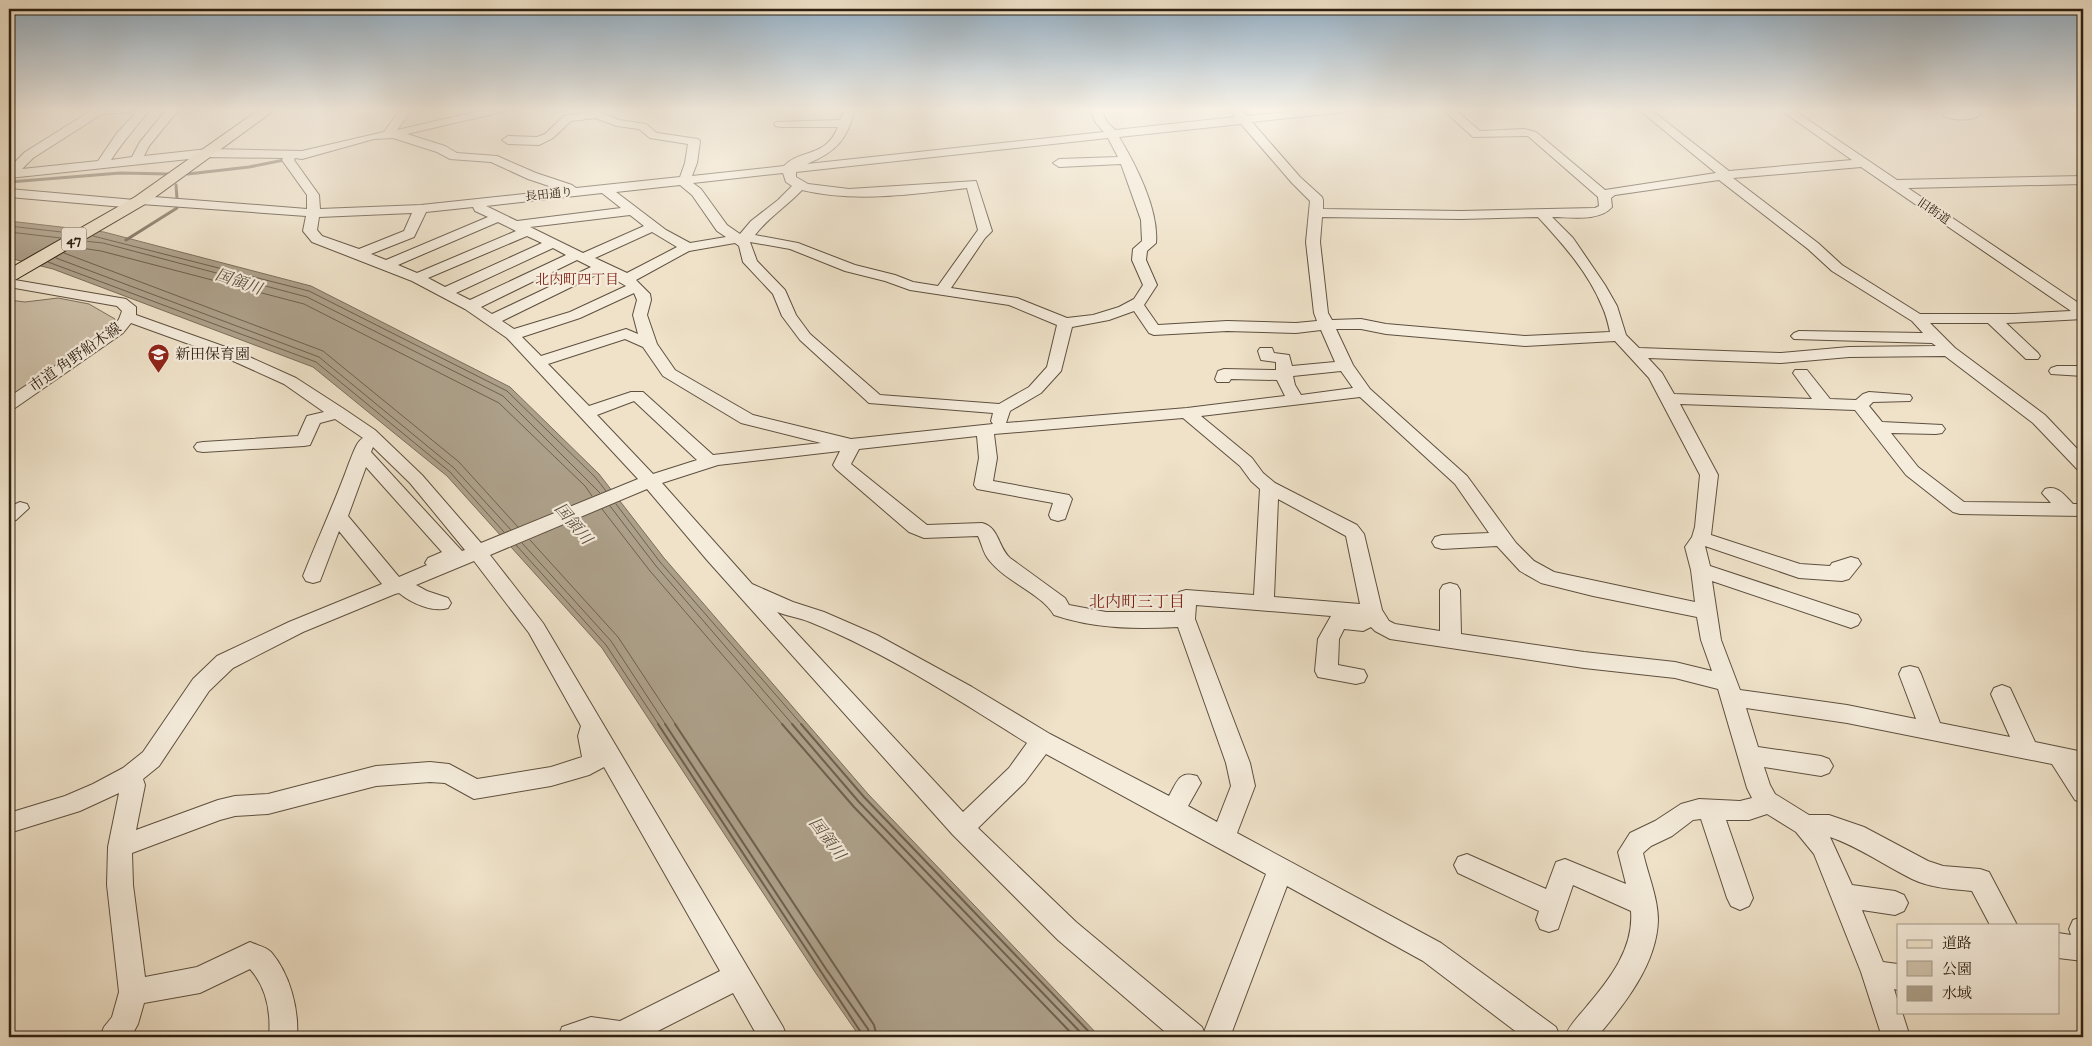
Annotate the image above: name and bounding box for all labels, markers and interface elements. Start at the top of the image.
street label: 長田通り [524,185,574,204]
street label: 旧街道 [1915,195,1953,228]
road number: 47 [62,228,86,250]
water label: 国領川 [213,265,267,300]
district label: 北内町四丁目 [535,271,619,289]
street label: 市道 角野船木線 [26,319,125,396]
school or university icon: 新田保育園 [147,342,171,373]
place label: 新田保育園 [175,345,250,364]
water label: 国領川 [550,499,598,550]
district label: 北内町三丁目 [1089,592,1185,612]
water label: 国領川 [805,813,851,865]
legend [1897,924,2060,1014]
text: 道路 [1942,934,1972,953]
text: 公園 [1942,960,1972,979]
text: 水域 [1942,984,1972,1003]

